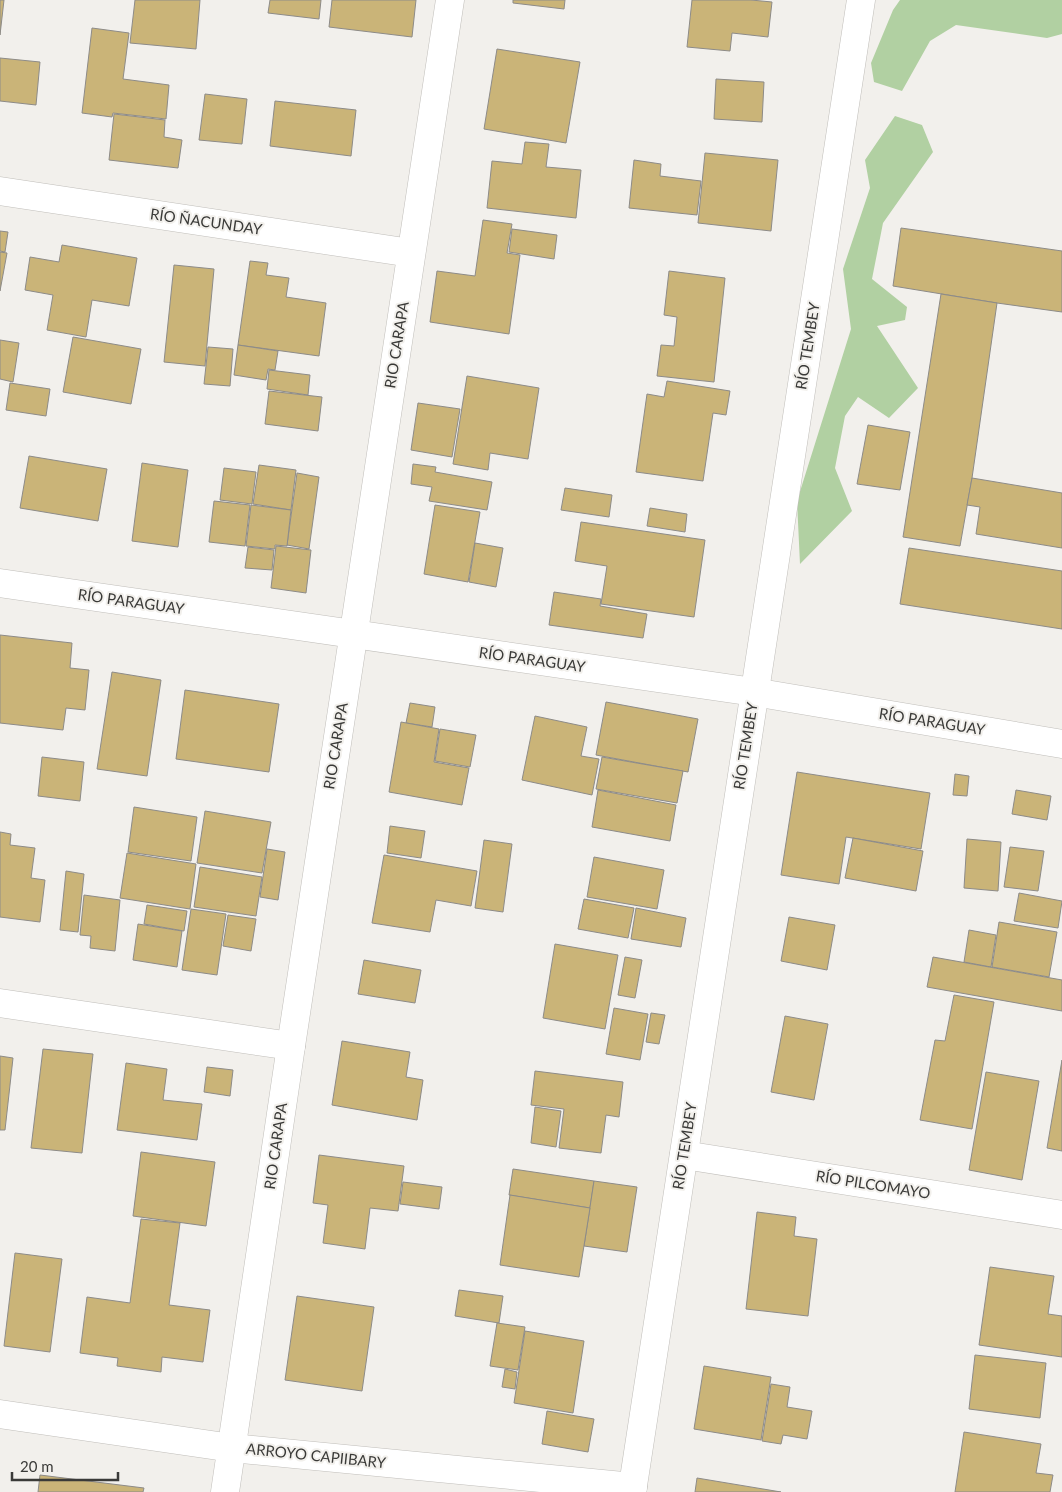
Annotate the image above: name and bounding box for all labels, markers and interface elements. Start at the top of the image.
street label: RÍO ÑACUNDAY [149,204,264,238]
street label: RIO CARAPA [380,299,412,390]
street label: RÍO TEMBEY [791,300,823,391]
street label: RÍO PARAGUAY [77,585,186,617]
street label: RÍO PARAGUAY [478,643,587,675]
street label: RIO CARAPA [319,700,351,791]
street label: RÍO TEMBEY [729,700,761,791]
street label: RÍO PARAGUAY [878,704,987,738]
street label: RIO CARAPA [260,1100,290,1190]
street label: RÍO TEMBEY [668,1100,700,1191]
street label: RÍO PILCOMAYO [815,1166,932,1202]
street label: ARROYO CAPIIBARY [245,1439,388,1471]
scale bar [12,1450,119,1482]
text: 20 m [20,1457,54,1475]

